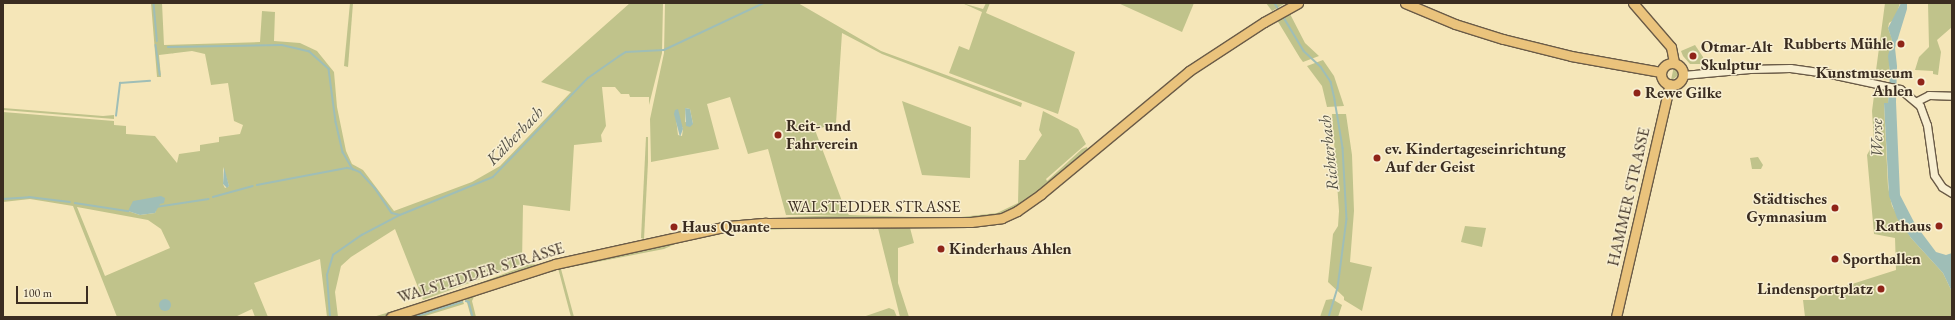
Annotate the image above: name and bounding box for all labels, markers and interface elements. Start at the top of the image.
place label: Rubberts Mühle [1783,34,1893,54]
place label: Otmar-Alt Skulptur [1701,37,1773,75]
marker: Rubberts Mühle [1896,39,1906,49]
marker: Otmar-Alt Skulptur [1688,51,1698,61]
place label: Kunstmuseum Ahlen [1816,63,1913,101]
marker: Kunstmuseum Ahlen [1916,77,1926,87]
place label: Rewe Gilke [1645,83,1722,103]
marker: Rewe Gilke [1632,88,1642,98]
water label: Kälberbach [482,102,548,170]
water label: Richterbach [1315,114,1343,192]
place label: Reit- und Fahrverein [786,116,858,154]
water label: Werse [1866,118,1888,158]
street label: HAMMER STRASSE [1604,126,1654,268]
marker: Reit- und Fahrverein [773,130,783,140]
place label: ev. Kindertageseinrichtung Auf der Geist [1385,139,1566,177]
marker: ev. Kindertageseinrichtung Auf der Geist [1372,153,1382,163]
place label: Städtisches Gymnasium [1747,189,1827,227]
street label: WALSTEDDER STRASSE [787,197,961,217]
marker: Städtisches Gymnasium [1830,203,1840,213]
place label: Rathaus [1875,216,1931,236]
place label: Haus Quante [682,217,770,237]
marker: Rathaus [1934,221,1944,231]
marker: Haus Quante [669,222,679,232]
street label: WALSTEDDER STRASSE [395,239,567,307]
place label: Kinderhaus Ahlen [949,239,1072,259]
marker: Kinderhaus Ahlen [936,244,946,254]
place label: Sporthallen [1843,249,1921,269]
marker: Sporthallen [1830,254,1840,264]
scale bar [18,278,90,304]
place label: Lindensportplatz [1757,279,1873,299]
marker: Lindensportplatz [1876,284,1886,294]
text: 100 m [23,285,52,301]

